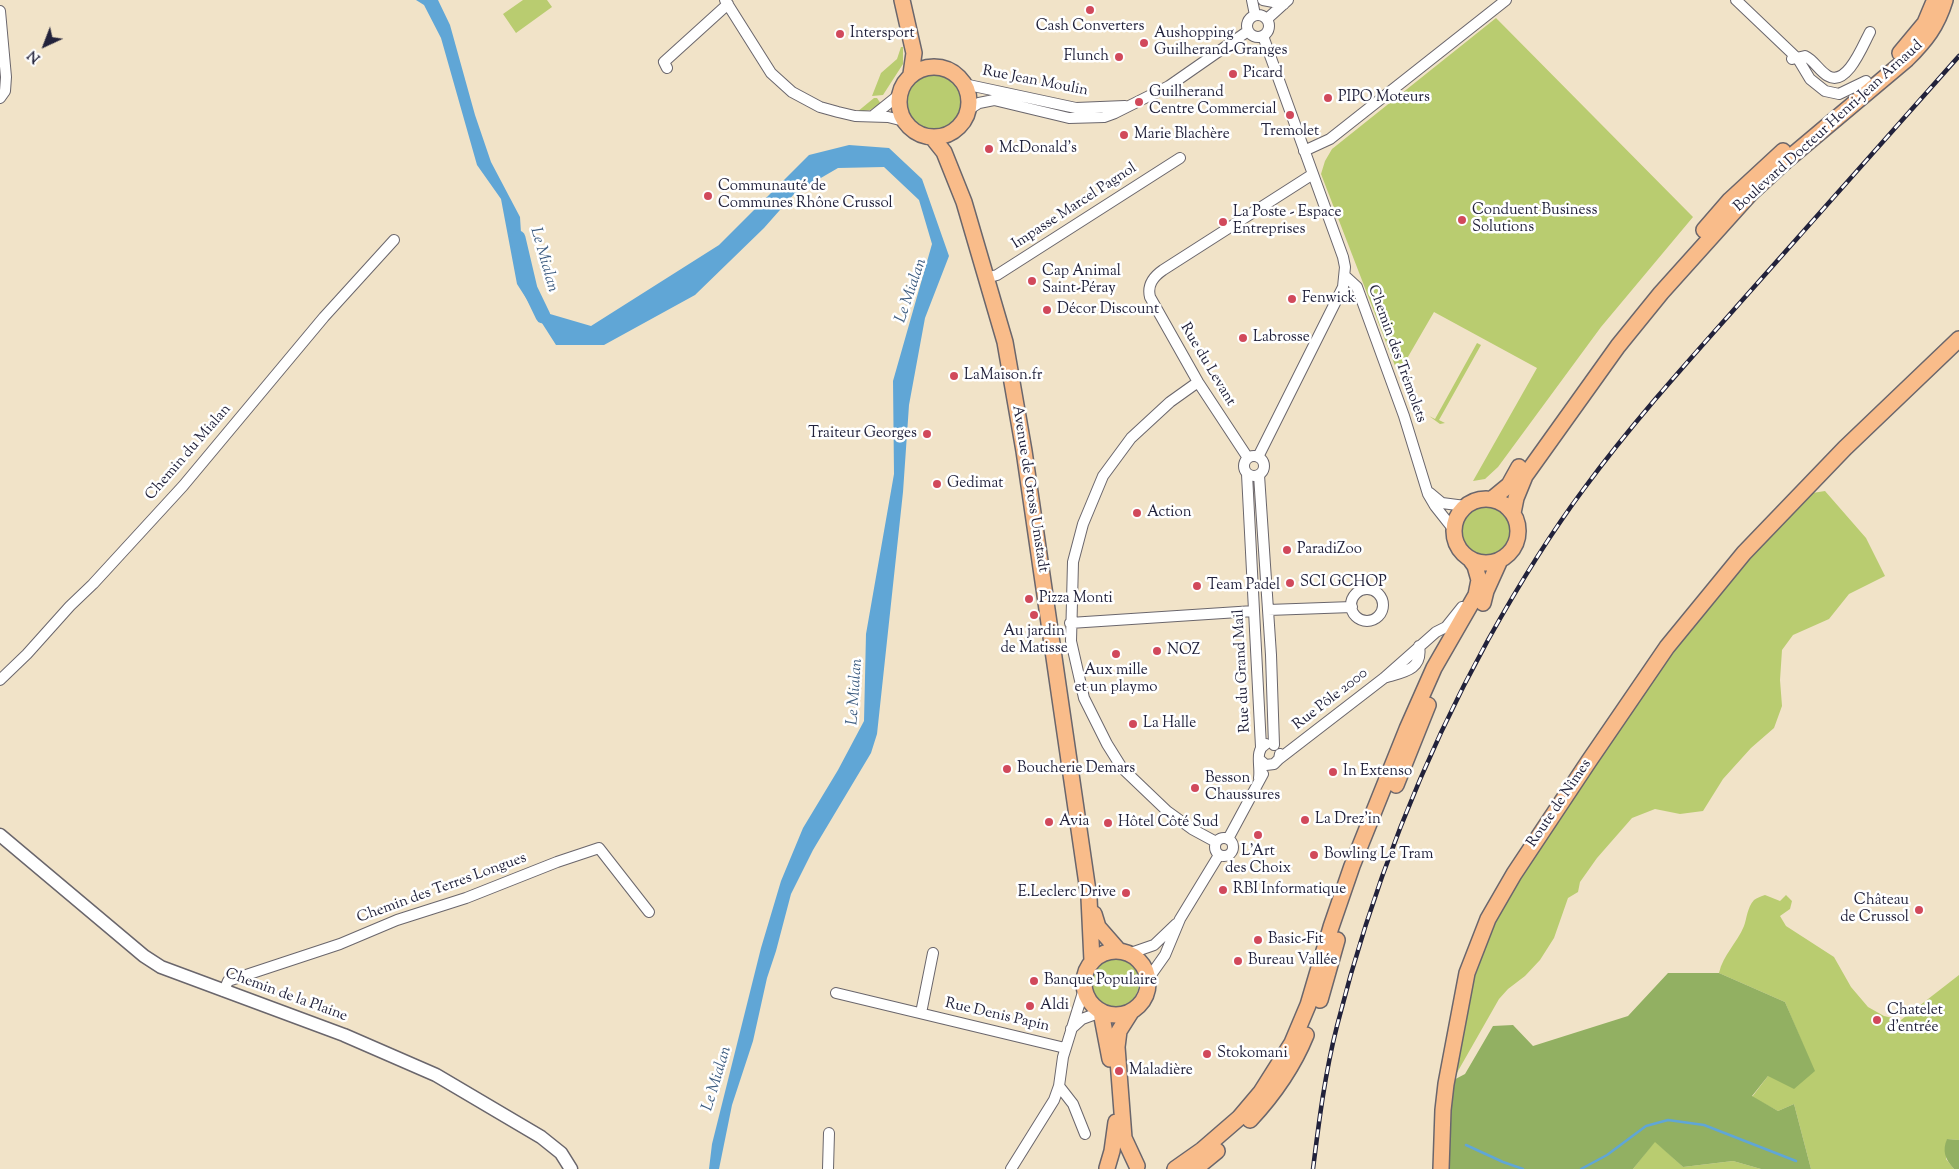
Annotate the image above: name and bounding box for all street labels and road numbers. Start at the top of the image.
street label: Boulevard Docteur Henri-Jean Arnaud [1731,37,1927,217]
street label: Rue Jean Moulin [981,63,1089,101]
street label: Impasse Marcel Pagnol [1009,160,1141,254]
street label: Chemin des Trémolets [1363,283,1429,425]
street label: Rue du Levant [1175,320,1239,410]
street label: Chemin du Mialan [142,401,236,505]
street label: Avenue de Gross Umstadt [1007,404,1051,574]
street label: Rue du Grand Mail [1231,609,1255,733]
street label: Rue Pôle 2000 [1290,665,1372,735]
street label: Route de Nîmes [1524,757,1596,851]
street label: Chemin des Terres Longues [355,850,529,928]
street label: Chemin de la Plaine [222,966,350,1026]
street label: Rue Denis Papin [943,995,1051,1037]

